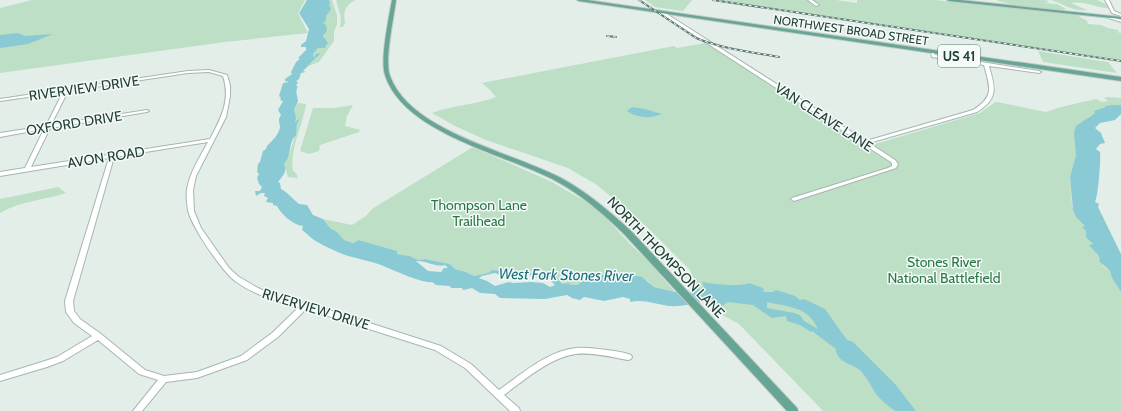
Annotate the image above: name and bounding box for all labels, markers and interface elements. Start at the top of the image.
street label: NORTHWEST BROAD STREET [773,12,930,48]
road number: US 41 [938,45,980,67]
street label: RIVERVIEW DRIVE [28,71,141,105]
street label: VAN CLEAVE LANE [771,79,877,156]
street label: OXFORD DRIVE [25,106,124,139]
street label: AVON ROAD [66,142,146,172]
street label: NORTH THOMPSON LANE [603,192,729,322]
park label: Thompson Lane Trailhead [431,196,527,230]
park label: Stones River National Battlefield [887,253,1001,287]
water label: West Fork Stones River [498,265,635,285]
street label: RIVERVIEW DRIVE [260,284,372,334]

